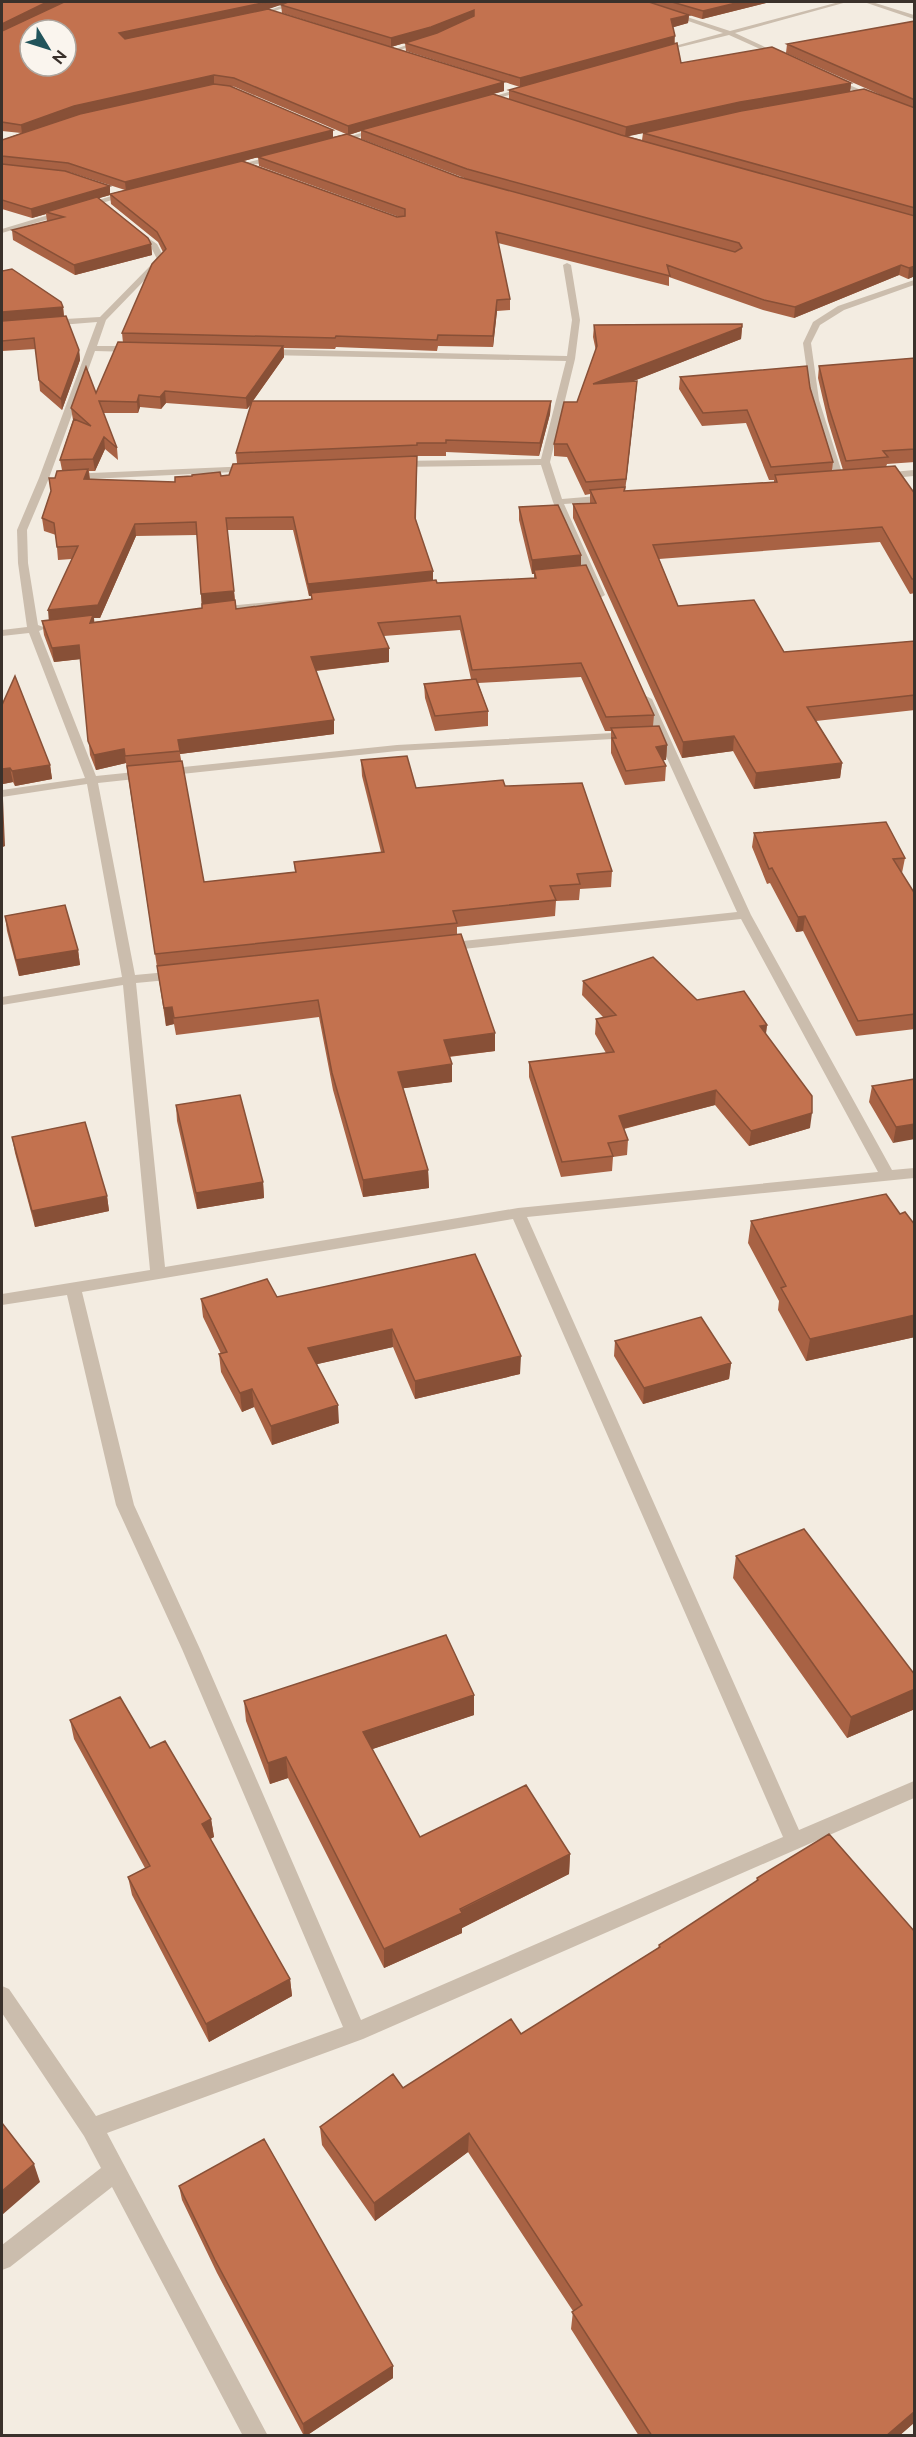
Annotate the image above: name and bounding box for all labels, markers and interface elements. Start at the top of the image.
north arrow [18,18,78,78]
text: N [48,46,71,68]

